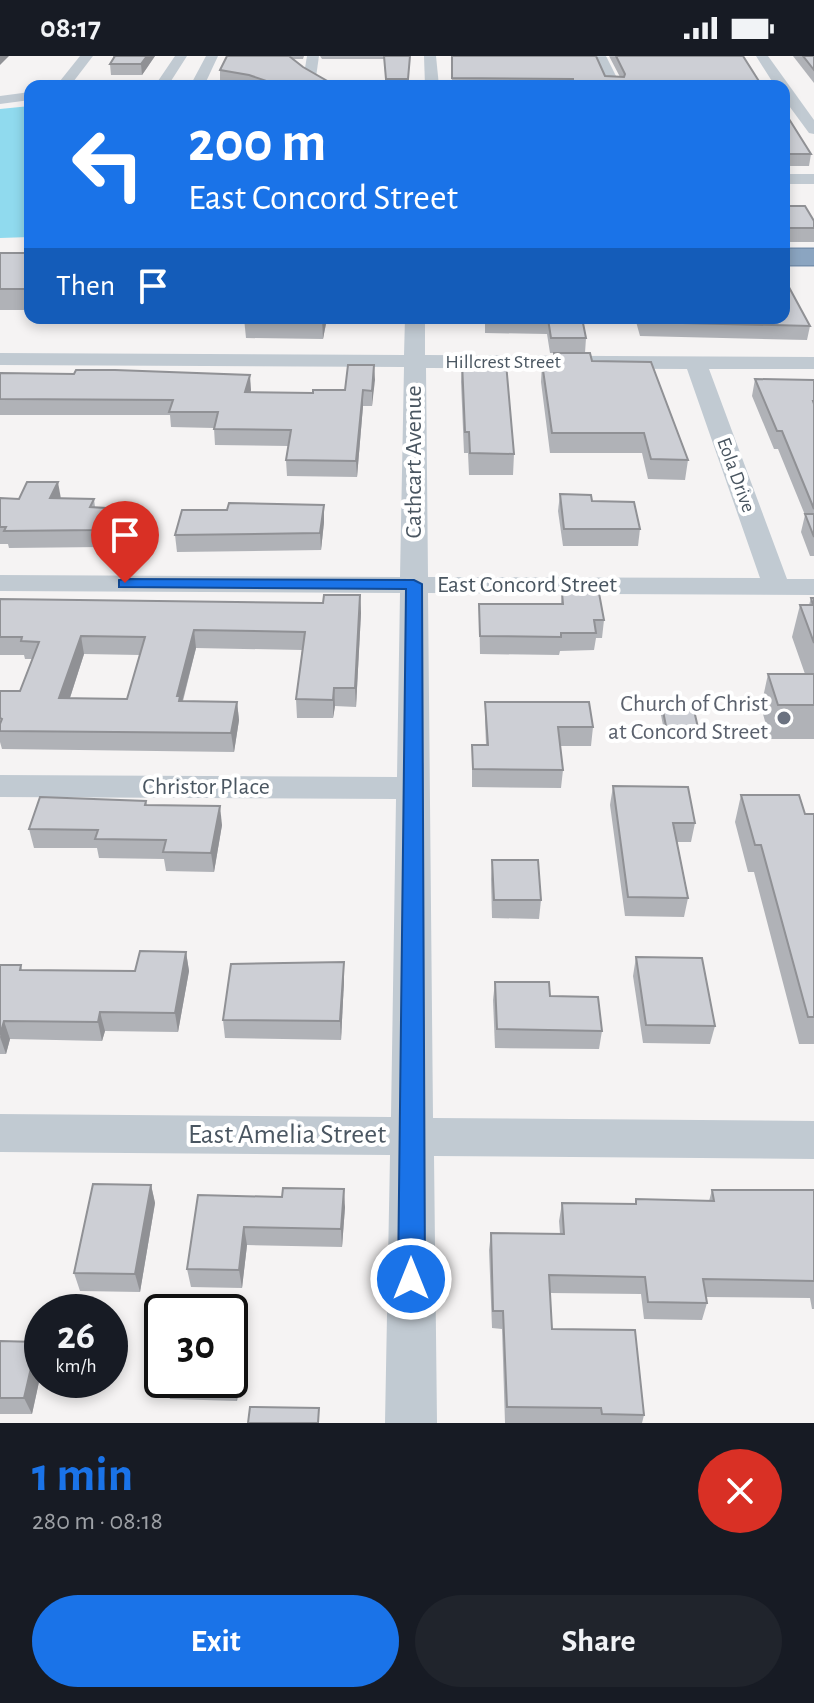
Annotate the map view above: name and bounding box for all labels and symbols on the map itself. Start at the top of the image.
street label: Hillcrest Street [445,352,561,372]
street label: Cathcart Avenue [402,386,426,538]
street label: Eola Drive [713,435,759,515]
pin [91,501,159,583]
street label: East Concord Street [437,573,617,597]
place label: Church of Christ at Concord Street [608,692,768,744]
marker: Church of Christ at Concord Street [775,709,793,727]
street label: Christor Place [142,775,270,799]
street label: East Amelia Street [188,1121,386,1149]
position arrow [369,1237,453,1321]
speed limit sign: 30 [144,1294,248,1398]

